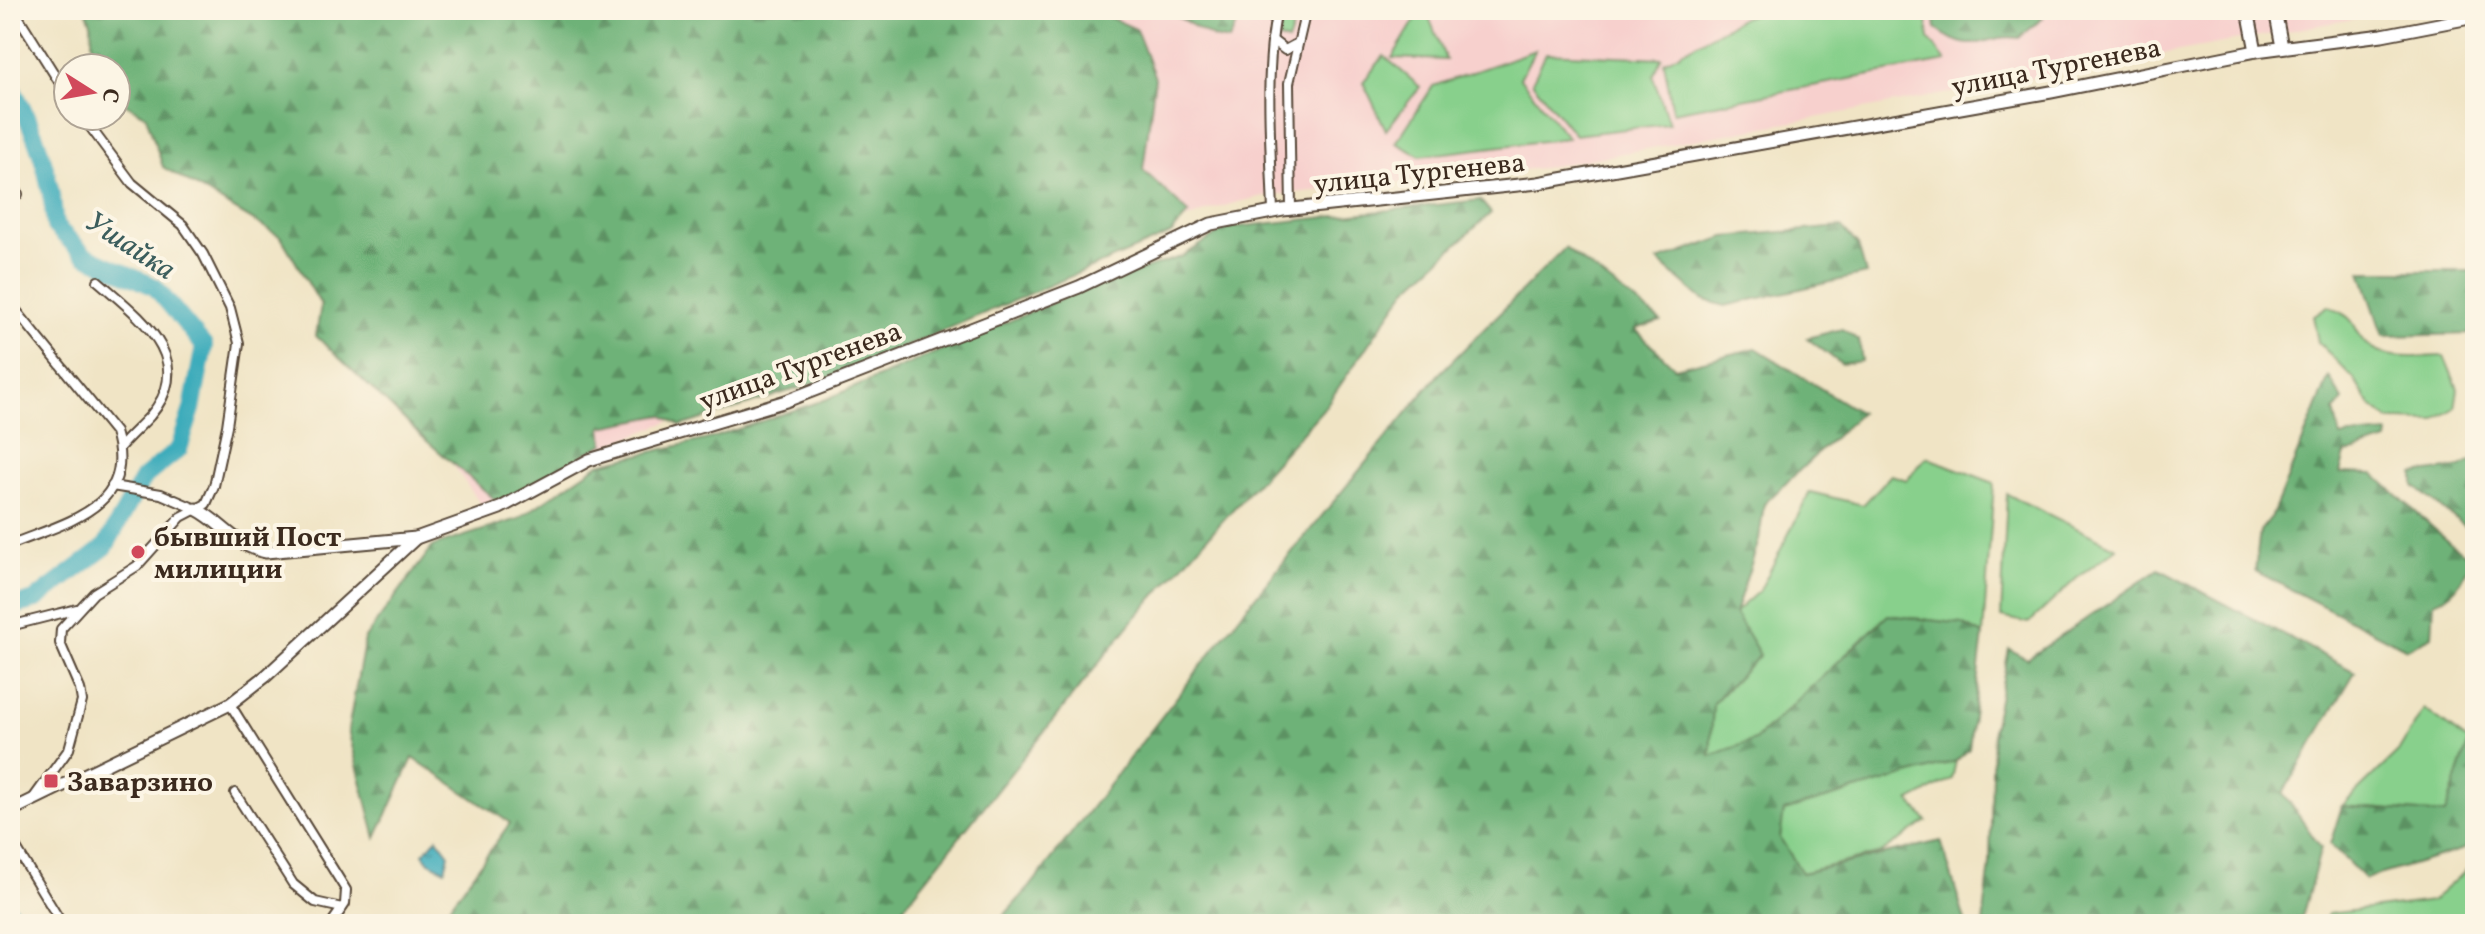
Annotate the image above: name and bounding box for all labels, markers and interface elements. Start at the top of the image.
street label: улица Тургенева [1948,29,2165,108]
north arrow [52,52,132,132]
text: С [93,85,126,105]
street label: улица Тургенева [1312,144,1527,205]
water label: Ушайка [77,202,183,291]
street label: улица Тургенева [694,313,907,422]
place label: бывший Пост милиции [154,519,342,590]
marker: бывший Пост милиции [129,543,147,561]
place label: Заварзино [67,764,213,803]
marker: Заварзино [42,772,60,790]

